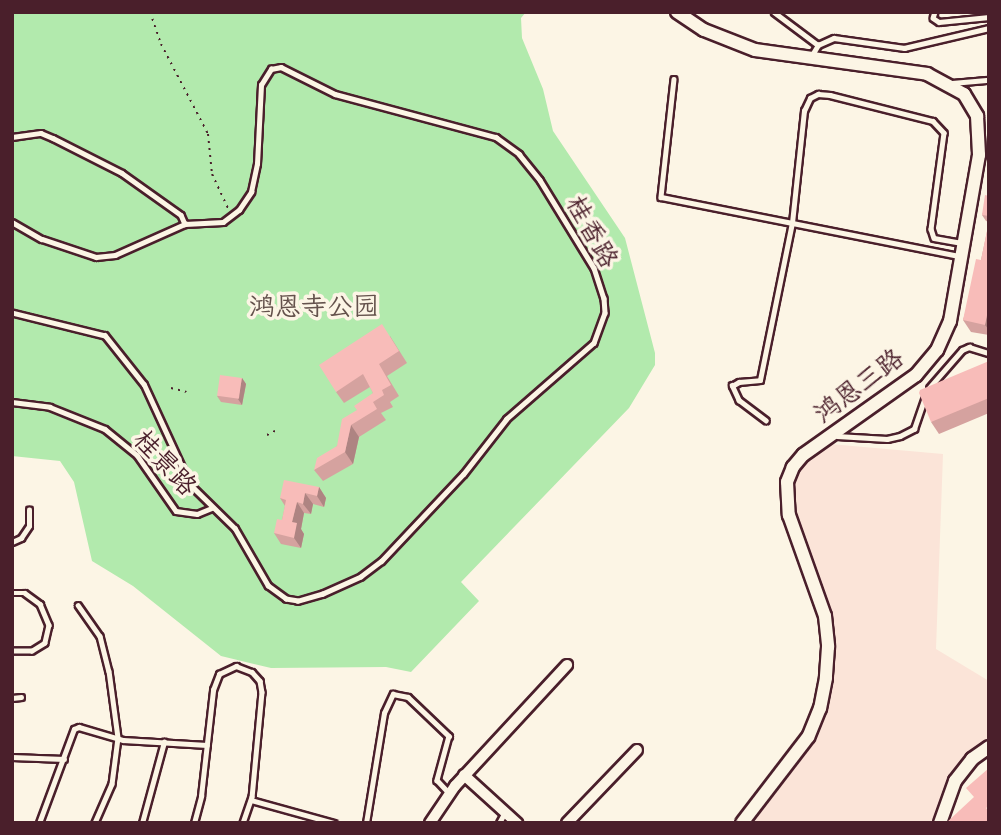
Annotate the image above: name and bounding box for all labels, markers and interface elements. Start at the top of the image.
street label: 桂香路 [559,190,625,274]
park label: 鸿恩寺公园 [249,291,379,323]
street label: 鸿恩三路 [808,342,910,430]
street label: 桂景路 [127,424,203,502]

